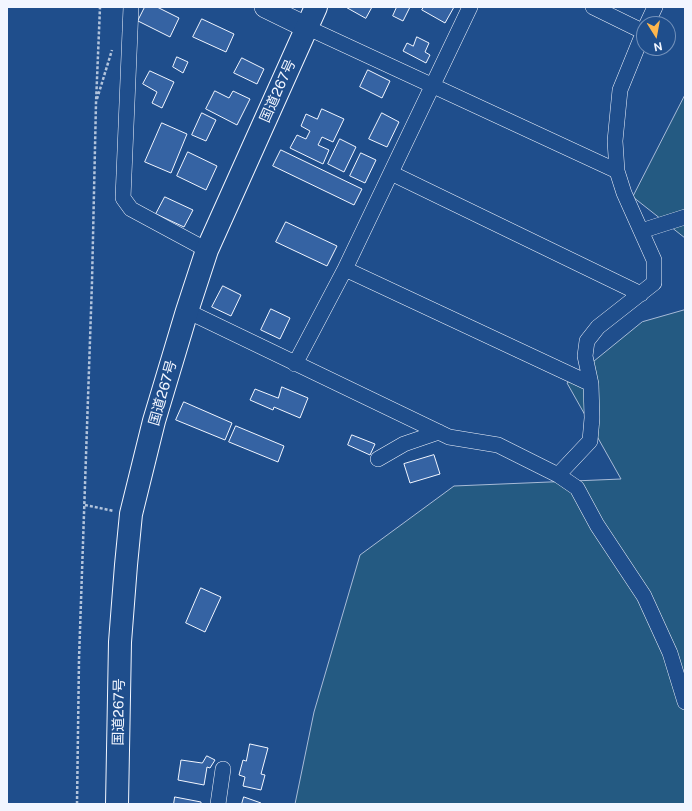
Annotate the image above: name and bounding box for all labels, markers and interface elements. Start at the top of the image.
north arrow [636,16,676,56]
text: N [653,40,663,54]
street label: 国道267号 [257,57,299,125]
street label: 国道267号 [146,358,180,428]
street label: 国道267号 [110,678,128,746]

